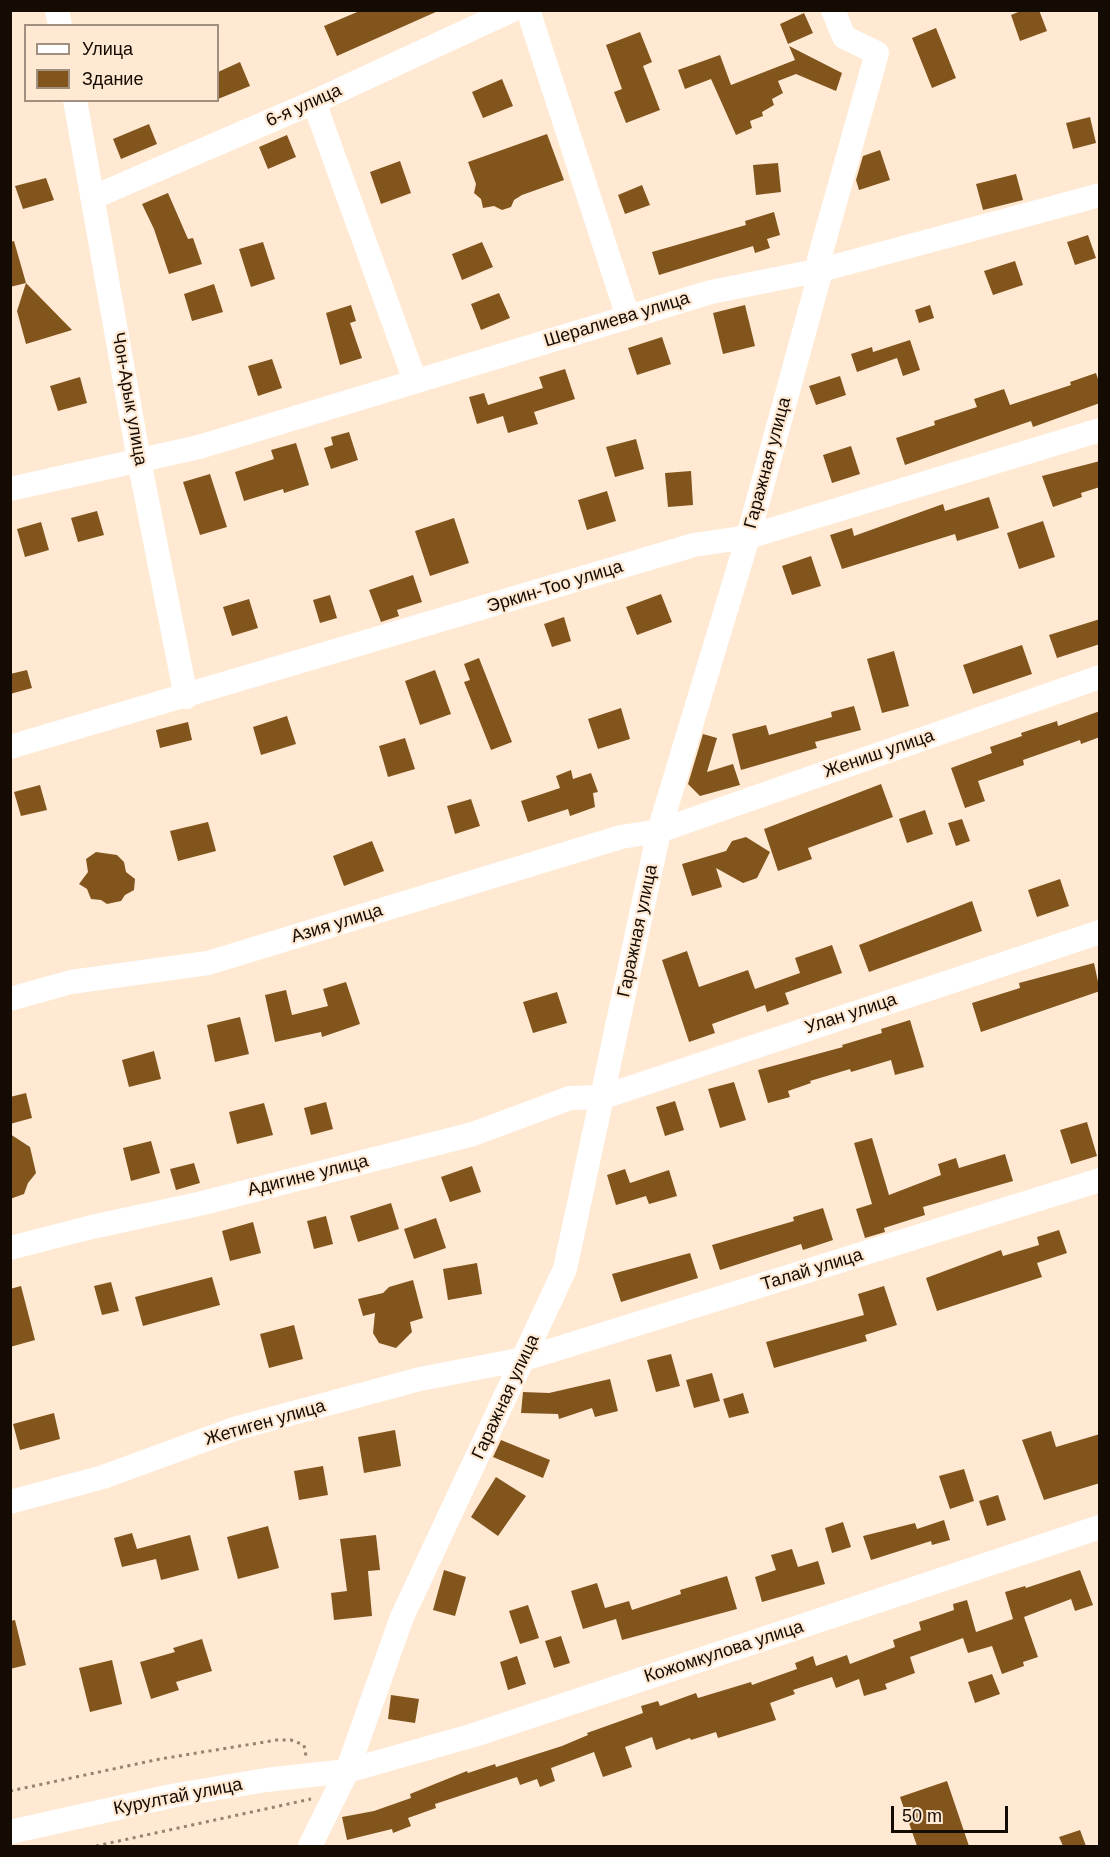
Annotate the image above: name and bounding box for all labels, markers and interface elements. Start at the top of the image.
legend [24,24,219,102]
text: Улица [82,39,133,59]
text: Здание [82,69,143,89]
street label: 6-я улица [263,80,345,132]
street label: Шералиева улица [542,288,692,352]
street label: Чон-Арык улица [107,331,151,467]
street label: Гаражная улица [740,395,796,531]
street label: Эркин-Тоо улица [484,556,626,618]
street label: Жениш улица [821,725,937,783]
street label: Гаражная улица [613,863,663,999]
street label: Азия улица [289,900,385,948]
street label: Улан улица [802,989,900,1039]
street label: Адигине улица [245,1151,371,1201]
street label: Талай улица [759,1244,865,1296]
street label: Гаражная улица [468,1331,544,1463]
street label: Жетиген улица [202,1395,328,1451]
street label: Кожомкулова улица [642,1616,806,1688]
street label: Курултай улица [112,1774,244,1820]
scale bar [894,1794,1011,1832]
text: 50 m [902,1806,942,1826]

